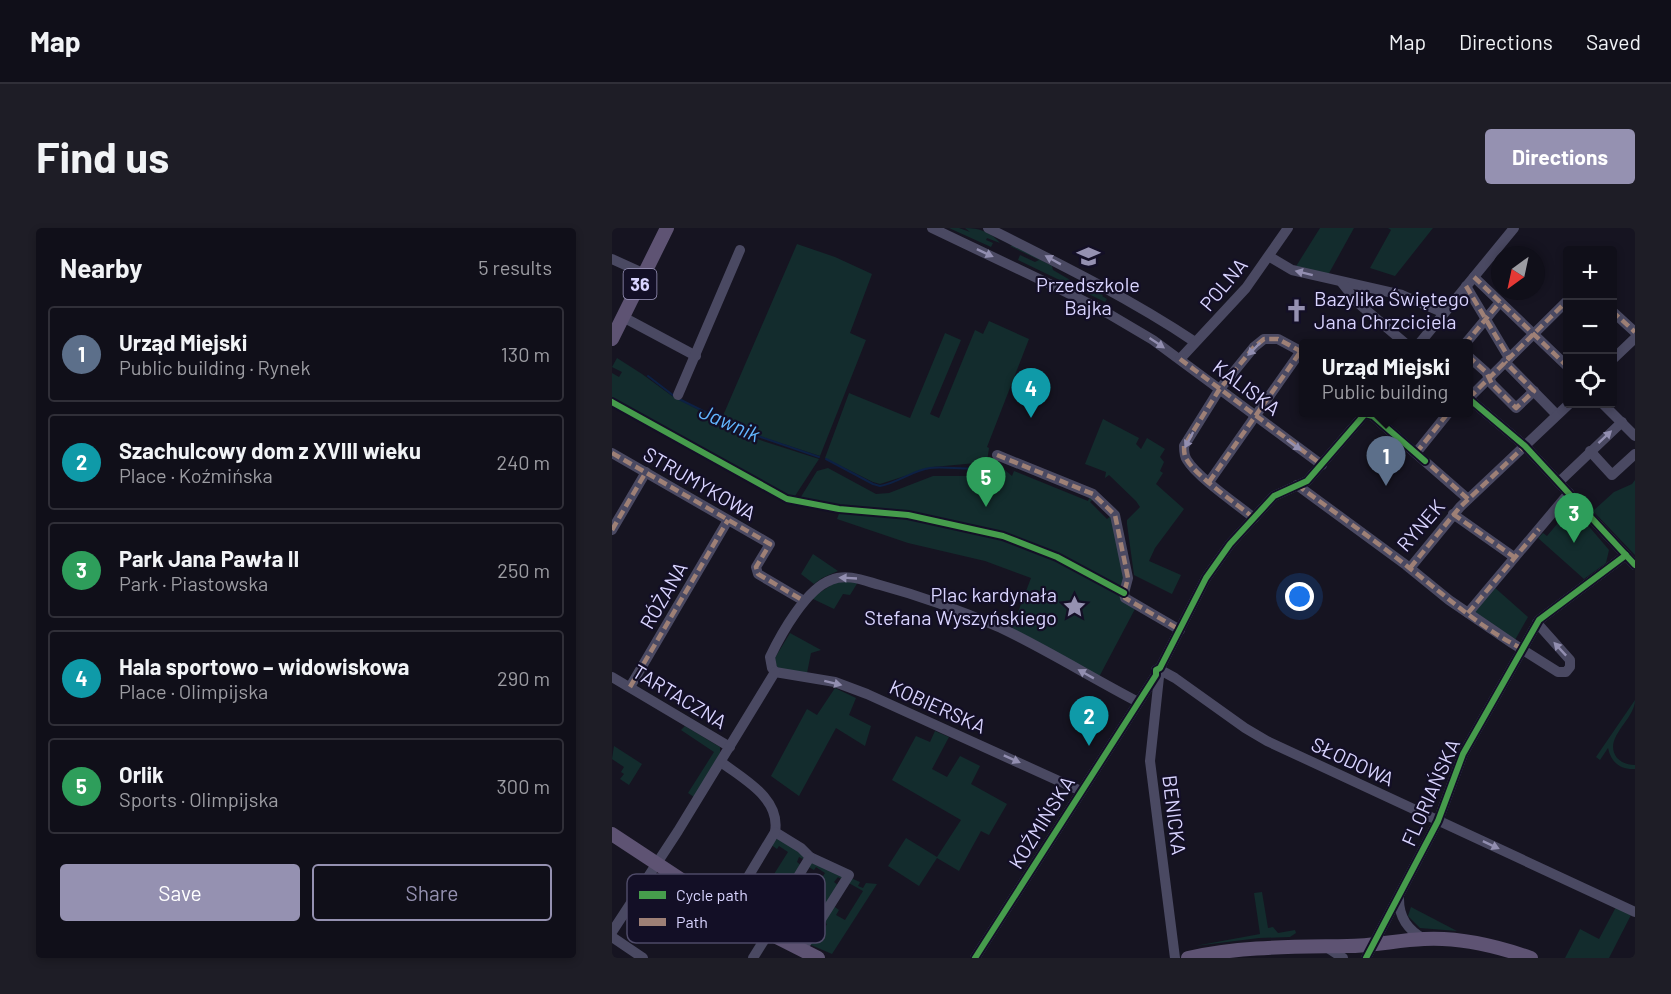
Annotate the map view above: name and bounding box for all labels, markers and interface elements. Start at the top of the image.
text: Map [30,24,81,58]
text: Map [1389,29,1426,54]
text: Directions [1459,29,1553,54]
text: Saved [1586,29,1641,54]
button: Directions [1485,129,1635,184]
text: Find us [36,131,169,181]
school or university icon: Przedszkole Bajka [1075,243,1101,269]
north arrow [1491,246,1545,300]
map controls [1563,246,1617,408]
button: + [1563,246,1617,300]
one-way arrow [977,248,994,257]
text: Nearby [60,252,142,283]
street label: POLNA [1194,253,1252,315]
text: 5 results [478,255,552,279]
one-way arrow [1045,255,1062,265]
one-way arrow [1295,268,1313,277]
road number: 36 [624,269,656,299]
place label: Przedszkole Bajka [1036,272,1140,319]
place label: Bazylika Świętego Jana Chrzciciela [1314,286,1470,333]
church icon: Bazylika Świętego Jana Chrzciciela [1283,297,1309,323]
button: − [1563,300,1617,354]
text: Urząd Miejski [119,329,247,355]
one-way arrow [1149,338,1166,349]
popup [1299,339,1473,417]
one-way arrow [1247,341,1261,356]
text: 1 [78,342,85,366]
text: 130 m [501,342,550,366]
text: Urząd Miejski [1322,353,1450,379]
street label: KALISKA [1209,354,1285,420]
button: locate [1563,354,1617,408]
text: Public building · Rynek [119,355,310,379]
pin: 4 [1012,368,1050,418]
text: Public building [1322,379,1448,403]
water label: Jawnik [696,398,765,447]
one-way arrow [1184,431,1194,448]
one-way arrow [1597,431,1612,444]
pin: 1 [1366,436,1406,486]
text: Szachulcowy dom z XVIII wieku [119,437,421,463]
one-way arrow [1286,438,1301,450]
street label: STRUMYKOWA [640,441,760,525]
text: 2 [76,450,87,474]
text: 240 m [496,450,550,474]
pin: 5 [966,458,1006,507]
text: Place · Koźmińska [119,463,273,487]
street label: RYNEK [1391,494,1449,556]
pin: 3 [1554,494,1594,543]
text: Park Jana Pawła II [119,545,299,571]
street label: RÓŻANA [634,557,692,633]
text: 3 [76,558,87,582]
text: 250 m [497,558,550,582]
text: Park · Piastowska [119,571,268,595]
one-way arrow [839,574,858,583]
place label: Plac kardynała Stefana Wyszyńskiego [864,582,1057,629]
your location [1285,582,1314,611]
place icon: Plac kardynała Stefana Wyszyńskiego [1062,593,1088,619]
one-way arrow [1553,642,1567,657]
text: Hala sportowo – widowiskowa [119,653,409,679]
street label: TARTACZNA [629,659,731,733]
text: 4 [75,666,88,690]
text: 290 m [497,666,550,690]
one-way arrow [1077,669,1094,679]
street label: KOBIERSKA [886,674,990,738]
one-way arrow [823,678,842,688]
text: Place · Olimpijska [119,679,268,703]
pin: 2 [1070,696,1108,746]
street label: SŁODOWA [1308,731,1398,791]
street label: FLORIAŃSKA [1396,735,1464,849]
one-way arrow [1003,755,1020,764]
text: Orlik [119,761,164,787]
street label: KOŹMIŃSKA [1003,771,1079,873]
text: 5 [76,774,87,798]
text: 300 m [497,774,550,798]
street label: BENICKA [1158,774,1192,856]
text: Sports · Olimpijska [119,787,279,811]
one-way arrow [1483,841,1500,850]
button: Save [60,864,300,921]
button: Share [312,864,552,921]
legend [627,874,825,943]
text: Cycle path [676,885,748,904]
text: Path [676,912,708,931]

